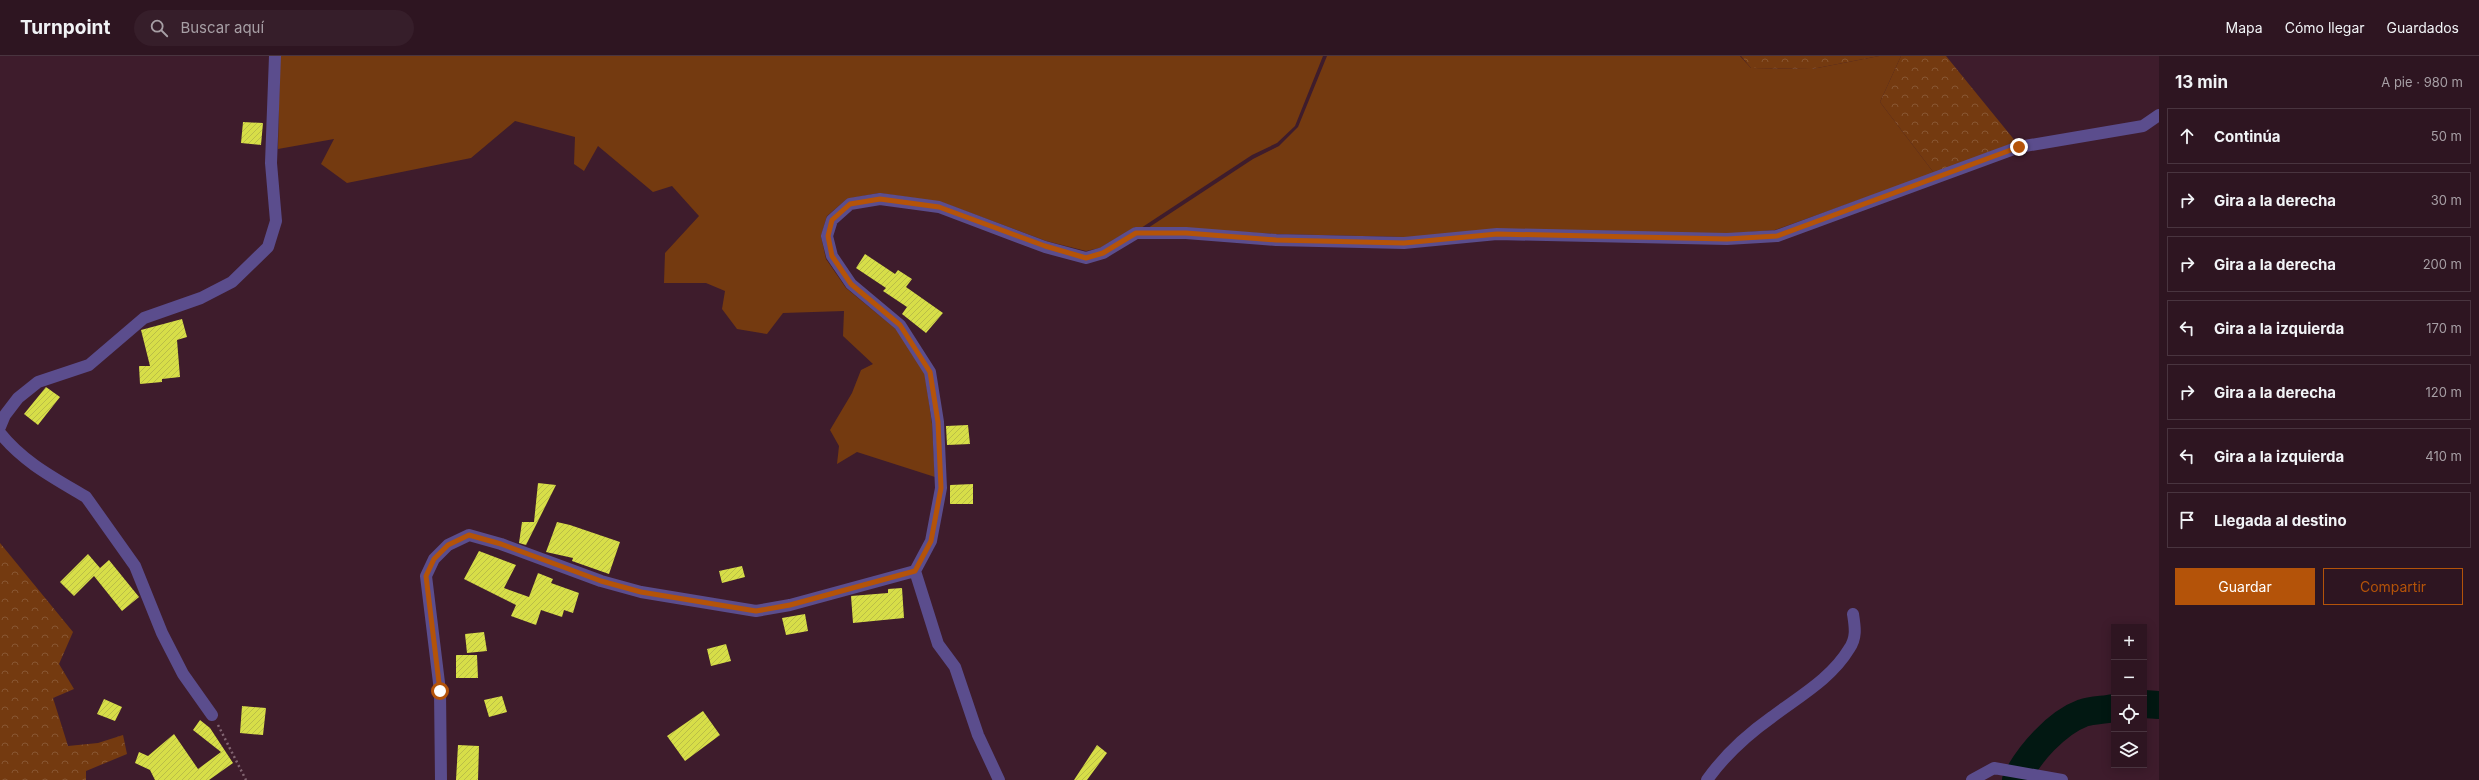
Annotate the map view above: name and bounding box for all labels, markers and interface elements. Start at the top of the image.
search box [134,10,414,46]
text: Turnpoint [20,16,110,39]
icon: search [148,17,170,39]
text: Buscar aquí [180,18,264,37]
text: Mapa [2226,19,2263,36]
text: Cómo llegar [2285,19,2365,36]
text: Guardados [2387,19,2459,36]
text: 13 min [2175,72,2228,92]
text: A pie · 980 m [2381,74,2463,90]
icon: ahead [2176,125,2198,147]
text: Continúa [2214,127,2281,146]
text: 50 m [2431,128,2462,144]
route end [2010,138,2028,156]
icon: right [2176,189,2198,211]
text: Gira a la derecha [2214,191,2336,210]
text: 30 m [2431,192,2462,208]
icon: right [2176,253,2198,275]
text: Gira a la derecha [2214,255,2336,274]
text: 200 m [2423,256,2462,272]
icon: left [2176,317,2198,339]
text: Gira a la izquierda [2214,319,2344,338]
text: 170 m [2426,320,2462,336]
icon: right [2176,381,2198,403]
text: Gira a la derecha [2214,383,2336,402]
text: 120 m [2426,384,2462,400]
icon: left [2176,445,2198,467]
text: Gira a la izquierda [2214,447,2344,466]
text: 410 m [2425,448,2462,464]
icon: arrive [2176,509,2198,531]
text: Llegada al destino [2214,511,2347,530]
button: Guardar [2175,568,2315,605]
button: Compartir [2323,568,2463,605]
map controls [2111,624,2147,768]
button: + [2111,624,2147,660]
button: − [2111,660,2147,696]
route start [431,682,449,700]
button: locate [2111,696,2147,732]
button: layers [2111,732,2147,768]

